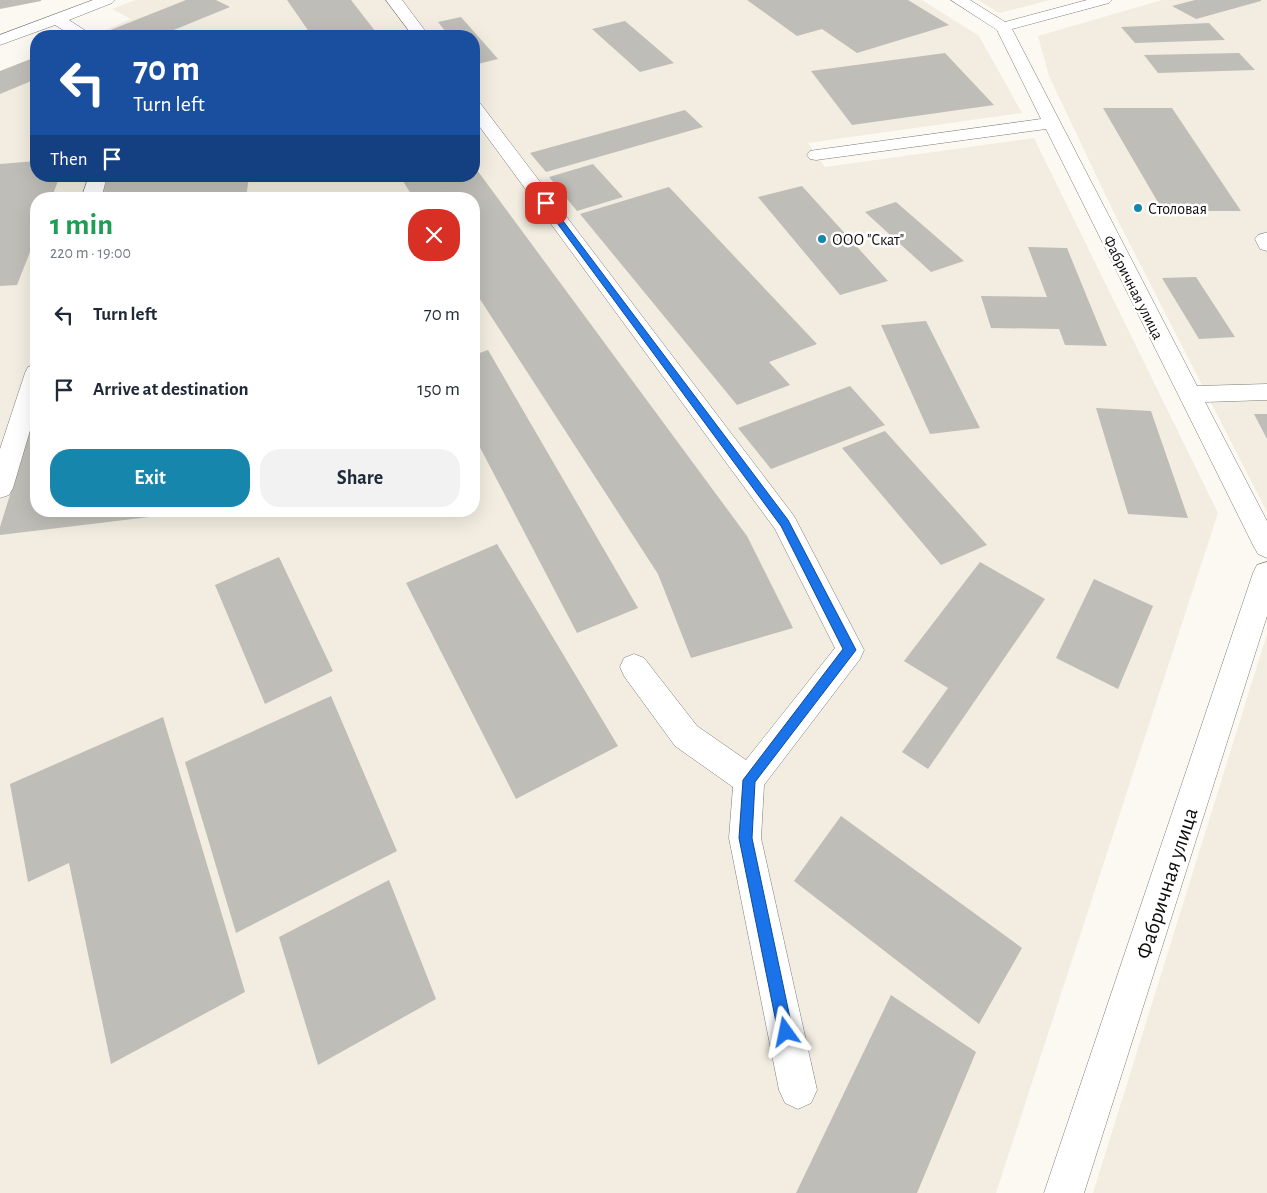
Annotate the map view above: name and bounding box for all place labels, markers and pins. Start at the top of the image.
pin [525,182,567,224]
place label: Столовая [1148,201,1207,217]
marker: Столовая [1132,202,1144,214]
place label: ООО "Скат" [832,232,904,248]
marker: ООО "Скат" [816,233,828,245]

